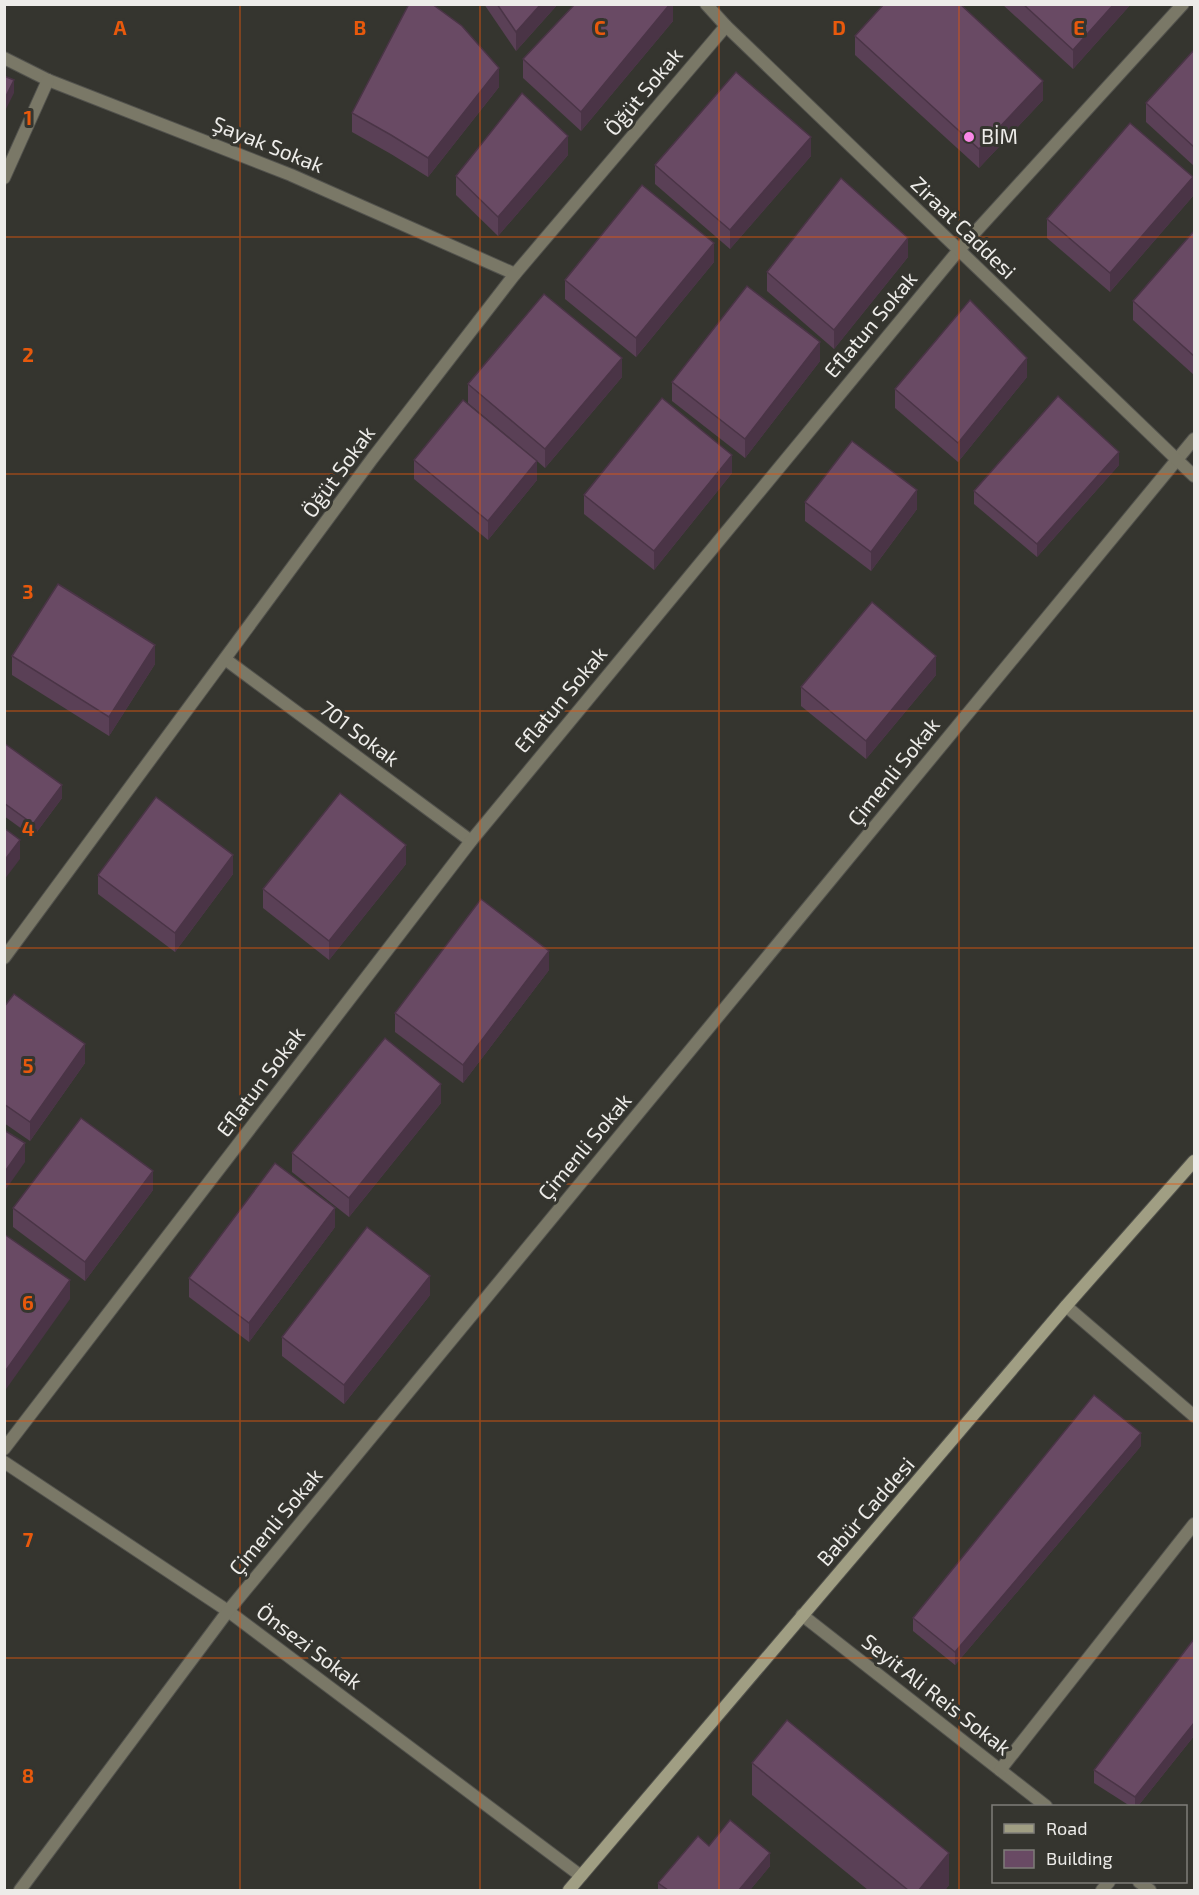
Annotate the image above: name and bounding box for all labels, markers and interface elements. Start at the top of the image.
text: A [113,15,127,39]
text: B [354,15,366,39]
text: C [594,15,606,39]
text: D [832,15,846,39]
text: E [1073,15,1085,39]
street label: Öğüt Sokak [599,42,687,140]
text: 1 [24,105,32,129]
street label: Şayak Sokak [209,110,328,179]
place label: BİM [981,123,1018,148]
marker: BİM [962,130,976,144]
street label: Ziraat Caddesi [906,171,1022,283]
street label: Eflatun Sokak [818,266,922,382]
text: 2 [22,342,34,366]
street label: Öğüt Sokak [296,420,380,522]
text: 3 [22,579,34,603]
street label: Eflatun Sokak [508,641,612,757]
street label: 701 Sokak [315,695,405,771]
street label: Çimenli Sokak [842,712,946,831]
text: 4 [22,816,35,840]
street label: Eflatun Sokak [210,1021,309,1141]
text: 5 [22,1053,34,1077]
street label: Çimenli Sokak [532,1087,638,1206]
text: 6 [22,1290,34,1314]
street label: Babür Caddesi [811,1452,919,1570]
street label: Çimenli Sokak [223,1462,329,1581]
text: 7 [23,1527,34,1551]
street label: Önsezi Sokak [252,1598,368,1694]
street label: Seyit Ali Reis Sokak [858,1628,1017,1760]
text: 8 [22,1763,34,1787]
legend [992,1805,1187,1883]
text: Road [1046,1817,1087,1839]
text: Building [1046,1847,1113,1869]

